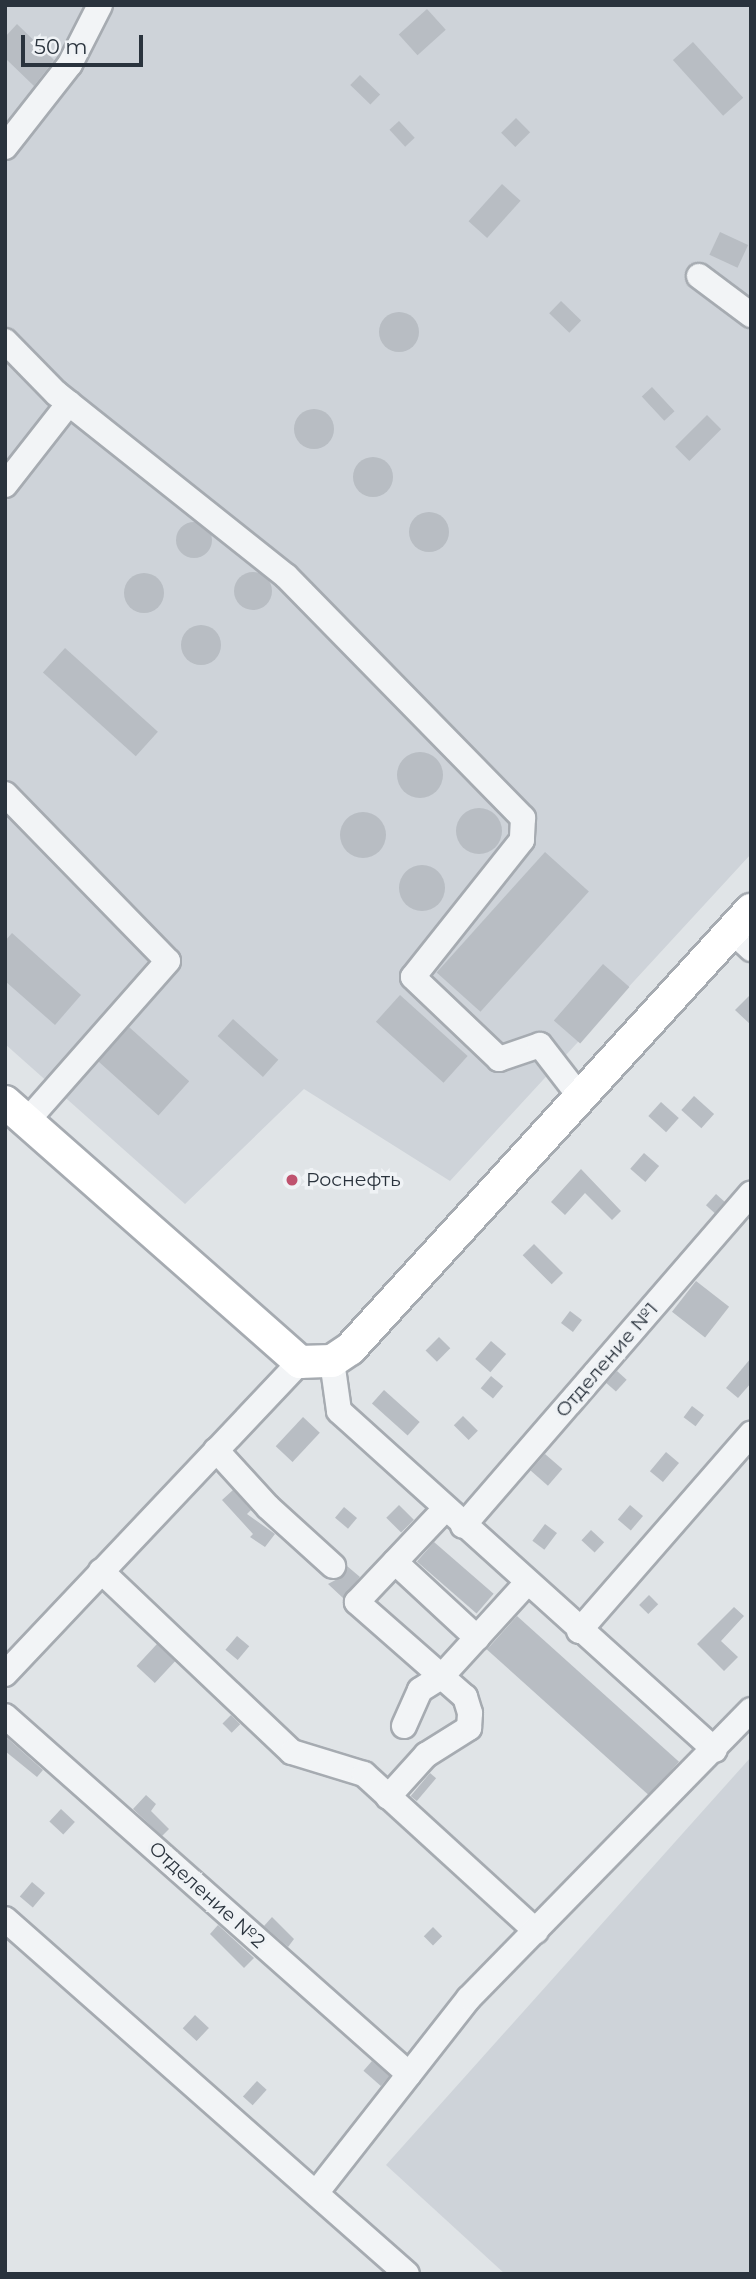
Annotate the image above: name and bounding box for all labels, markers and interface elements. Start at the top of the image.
scale bar [24,21,147,65]
text: 50 m [34,34,88,59]
place label: Роснефть [306,1169,401,1191]
marker: Роснефть [284,1172,300,1188]
street label: Отделение №1 [551,1298,663,1422]
street label: Отделение №2 [144,1837,270,1953]

